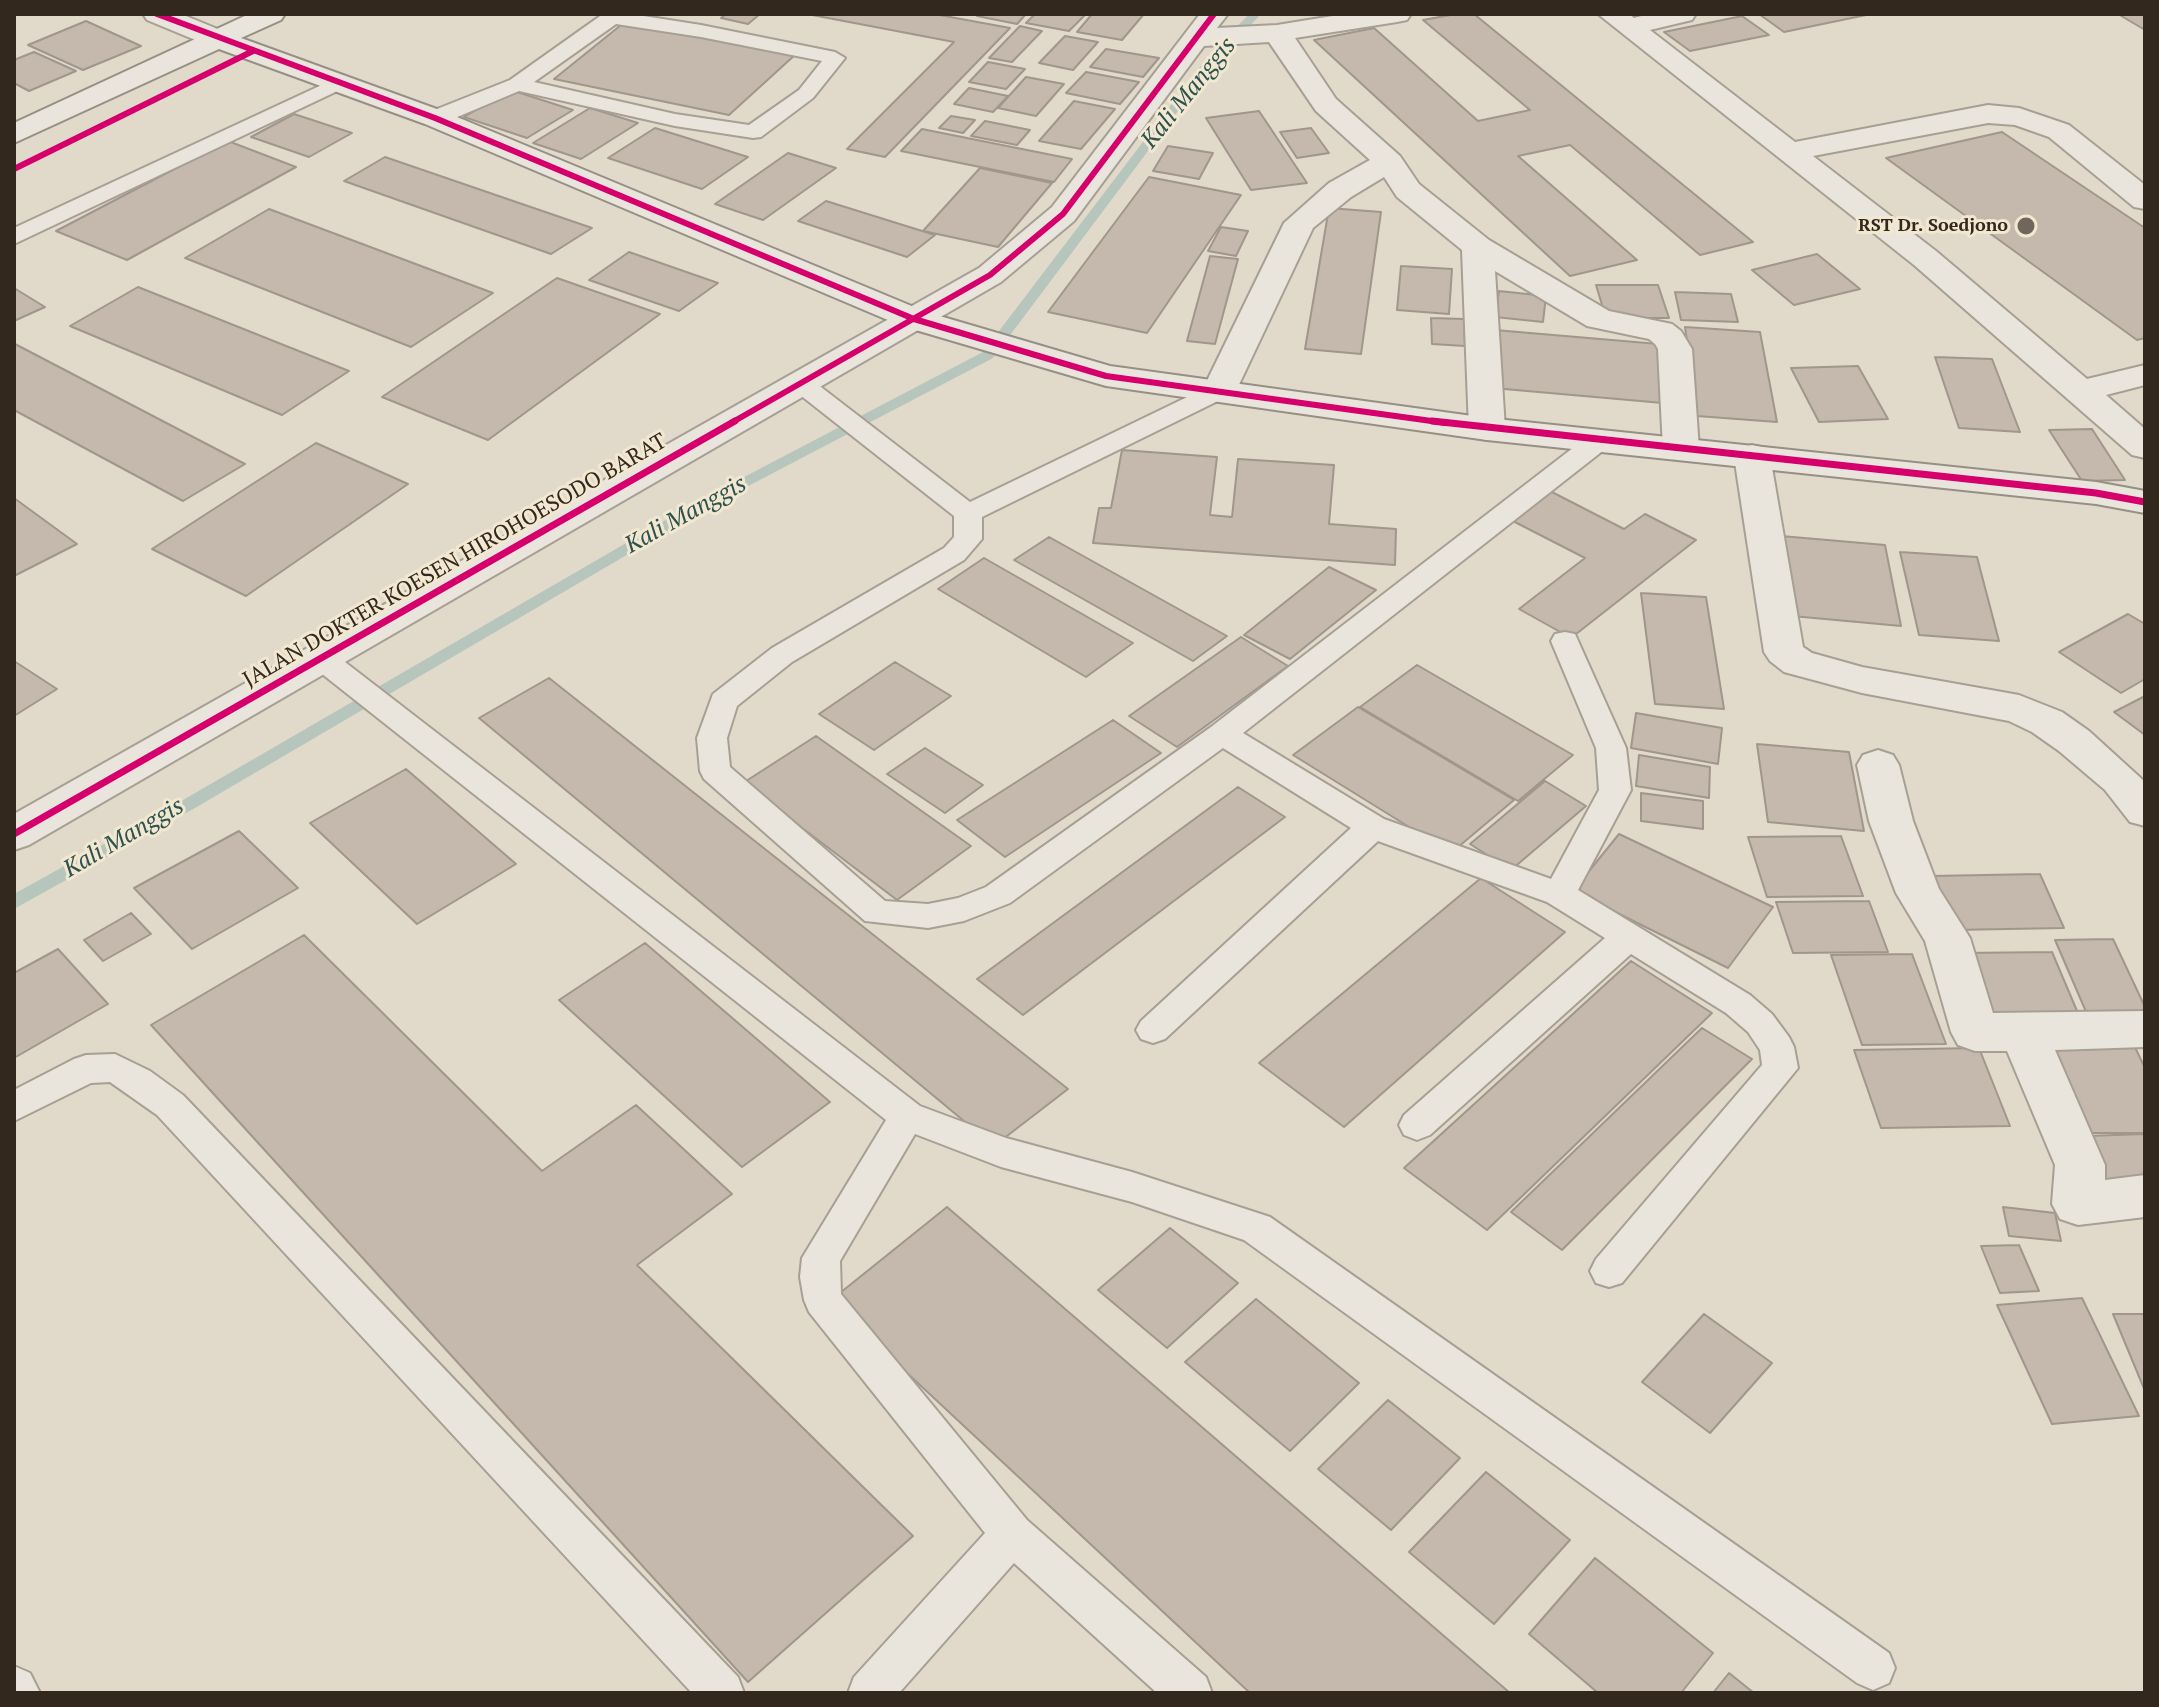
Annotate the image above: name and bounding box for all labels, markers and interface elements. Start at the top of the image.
water label: Kali Manggis [1136,32,1242,154]
place label: RST Dr. Soedjono [1858,215,2008,237]
marker: RST Dr. Soedjono [2015,215,2037,237]
street label: JALAN DOKTER KOESEN HIROHOESODO BARAT [239,428,671,694]
water label: Kali Manggis [620,470,752,560]
water label: Kali Manggis [59,792,189,884]

